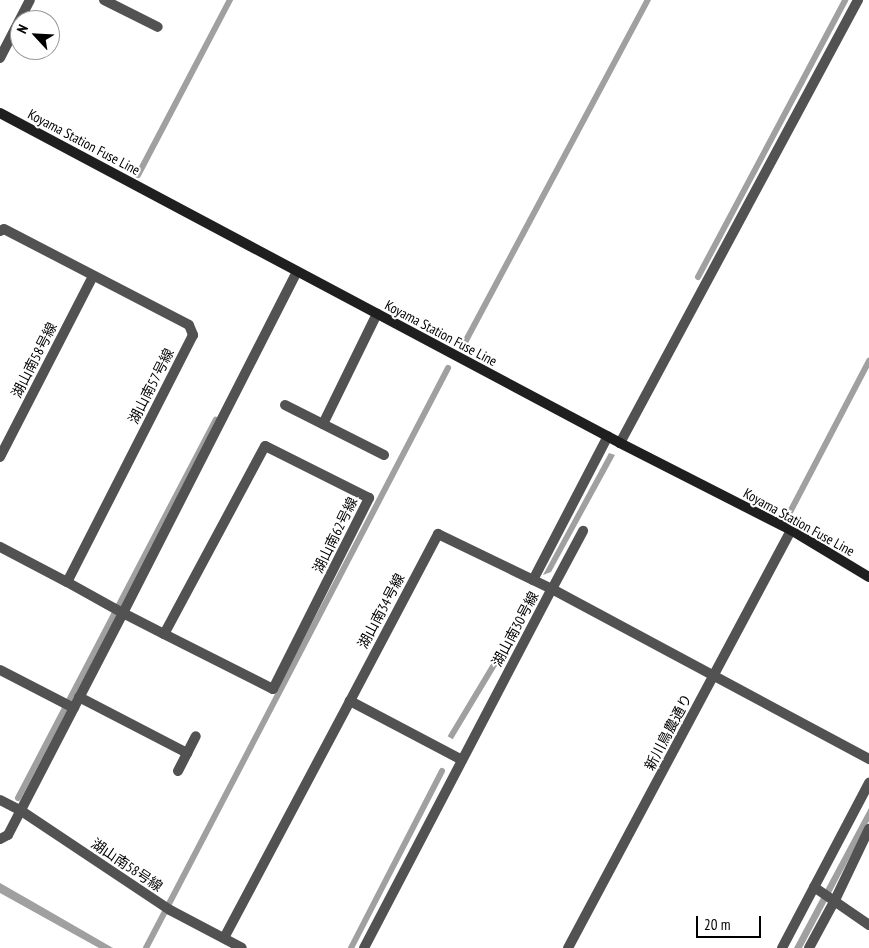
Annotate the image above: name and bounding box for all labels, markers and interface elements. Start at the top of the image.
north arrow [10,10,60,60]
text: N [13,22,32,36]
street label: Koyama Station Fuse Line [25,105,143,179]
street label: Koyama Station Fuse Line [382,296,500,370]
street label: 湖山南58号線 [8,319,60,401]
street label: 湖山南57号線 [125,345,177,427]
street label: Koyama Station Fuse Line [741,484,857,560]
street label: 湖山南62号線 [309,494,361,576]
street label: 湖山南34号線 [354,571,408,651]
street label: 湖山南30号線 [488,589,542,669]
street label: 新川鳥農通り [641,691,695,773]
street label: 湖山南58号線 [88,835,166,895]
scale bar [699,906,764,938]
text: 20 m [704,915,730,934]

